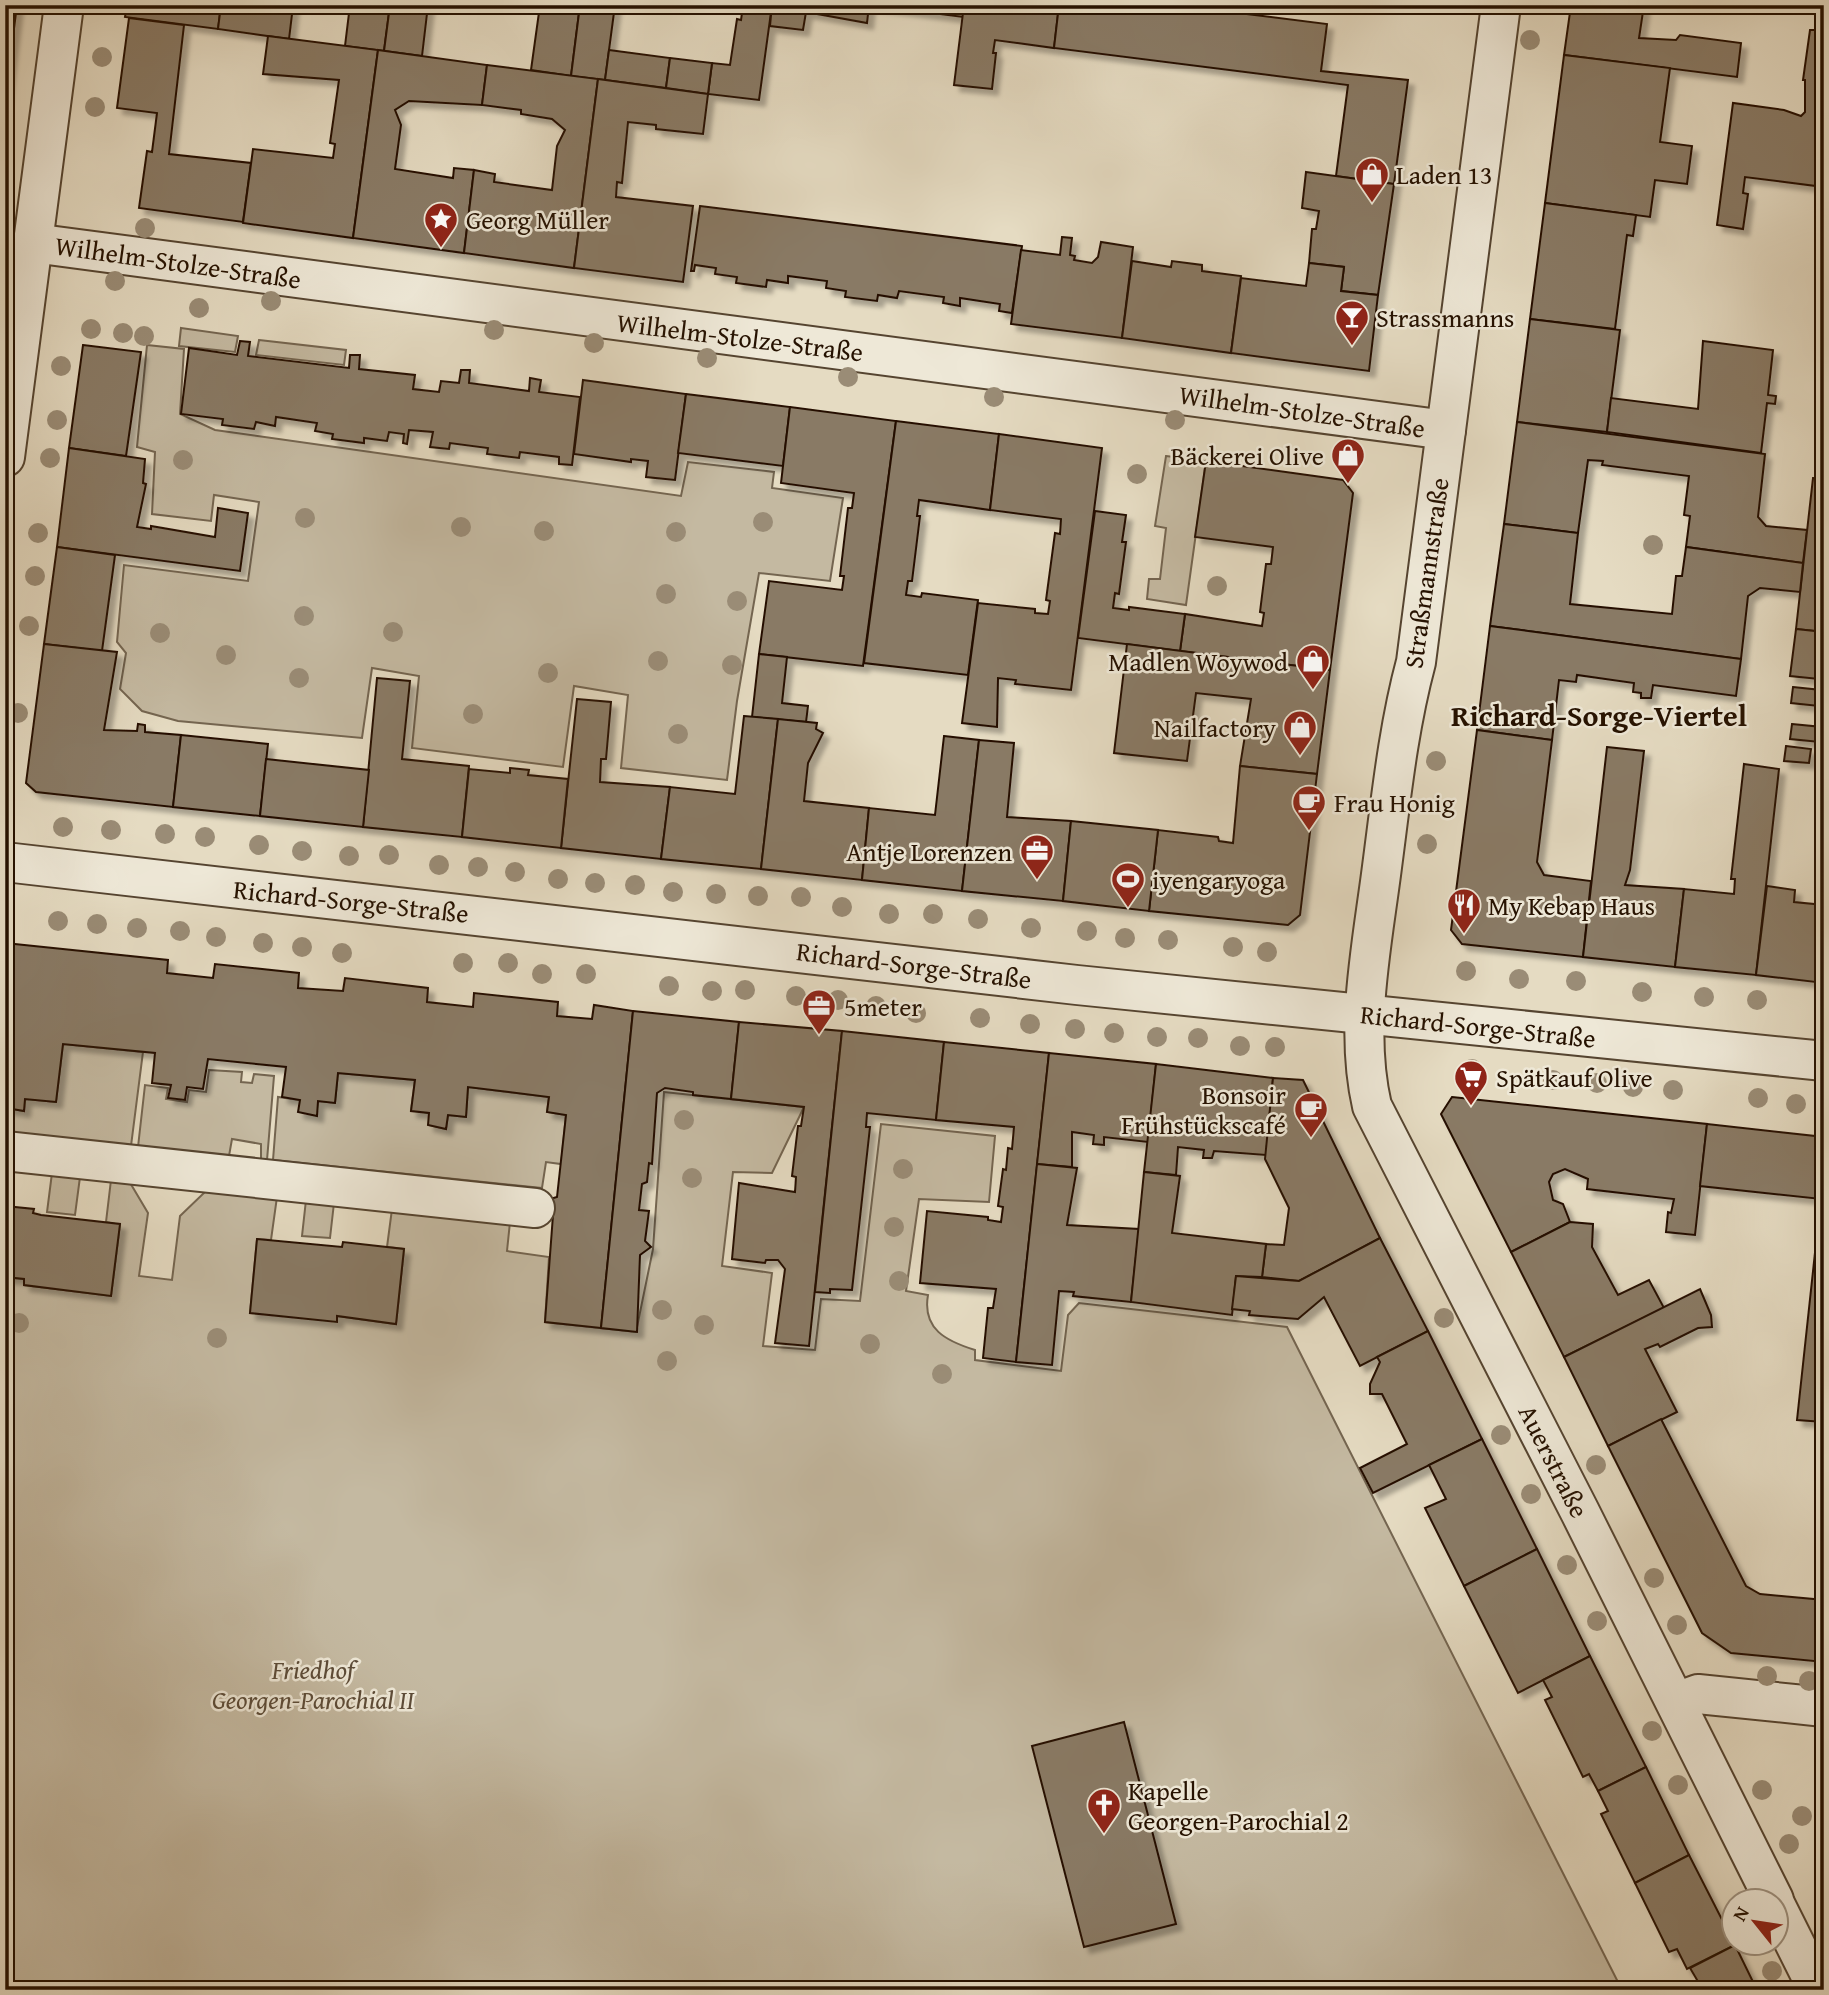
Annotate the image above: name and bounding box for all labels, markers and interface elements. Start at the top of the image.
shop icon: Laden 13 [1353,155,1391,204]
place label: Laden 13 [1396,155,1492,194]
place icon: Georg Müller [422,200,460,249]
place label: Georg Müller [466,200,609,239]
street label: Wilhelm-Stolze-Straße [53,225,303,299]
bar icon: Strassmanns [1333,298,1371,347]
place label: Strassmanns [1376,298,1514,337]
street label: Wilhelm-Stolze-Straße [615,303,865,371]
street label: Wilhelm-Stolze-Straße [1177,374,1427,448]
place label: Bäckerei Olive [1170,436,1324,475]
shop icon: Bäckerei Olive [1329,436,1367,485]
street label: Straßmannstraße [1393,475,1459,671]
place label: Madlen Woywod [1108,642,1288,681]
shop icon: Madlen Woywod [1294,642,1332,691]
district label: Richard-Sorge-Viertel [1451,693,1747,737]
place label: Nailfactory [1154,708,1276,747]
shop icon: Nailfactory [1281,708,1319,757]
cafe icon: Frau Honig [1290,783,1328,832]
place label: Frau Honig [1334,783,1455,822]
place label: Antje Lorenzen [846,832,1012,871]
office icon: Antje Lorenzen [1018,832,1056,881]
sports icon: iyengaryoga [1109,860,1147,909]
place label: iyengaryoga [1152,860,1286,899]
street label: Richard-Sorge-Straße [231,869,471,933]
restaurant icon: My Kebap Haus [1445,886,1483,935]
place label: My Kebap Haus [1488,886,1655,925]
street label: Richard-Sorge-Straße [794,931,1034,999]
office icon: 5meter [800,987,838,1036]
place label: 5meter [844,987,922,1026]
street label: Richard-Sorge-Straße [1358,994,1598,1058]
supermarket icon: Spätkauf Olive [1452,1058,1490,1107]
place label: Spätkauf Olive [1496,1058,1653,1097]
place label: Bonsoir Frühstückscafé [1121,1075,1286,1144]
cafe icon: Bonsoir Frühstückscafé [1292,1090,1330,1139]
street label: Auerstraße [1509,1398,1599,1524]
park label: Friedhof Georgen-Parochial II [212,1650,414,1719]
place label: Kapelle Georgen-Parochial 2 [1128,1771,1349,1840]
church icon: Kapelle Georgen-Parochial 2 [1085,1786,1123,1835]
north arrow [1720,1886,1790,1956]
text: N [1725,1901,1756,1926]

